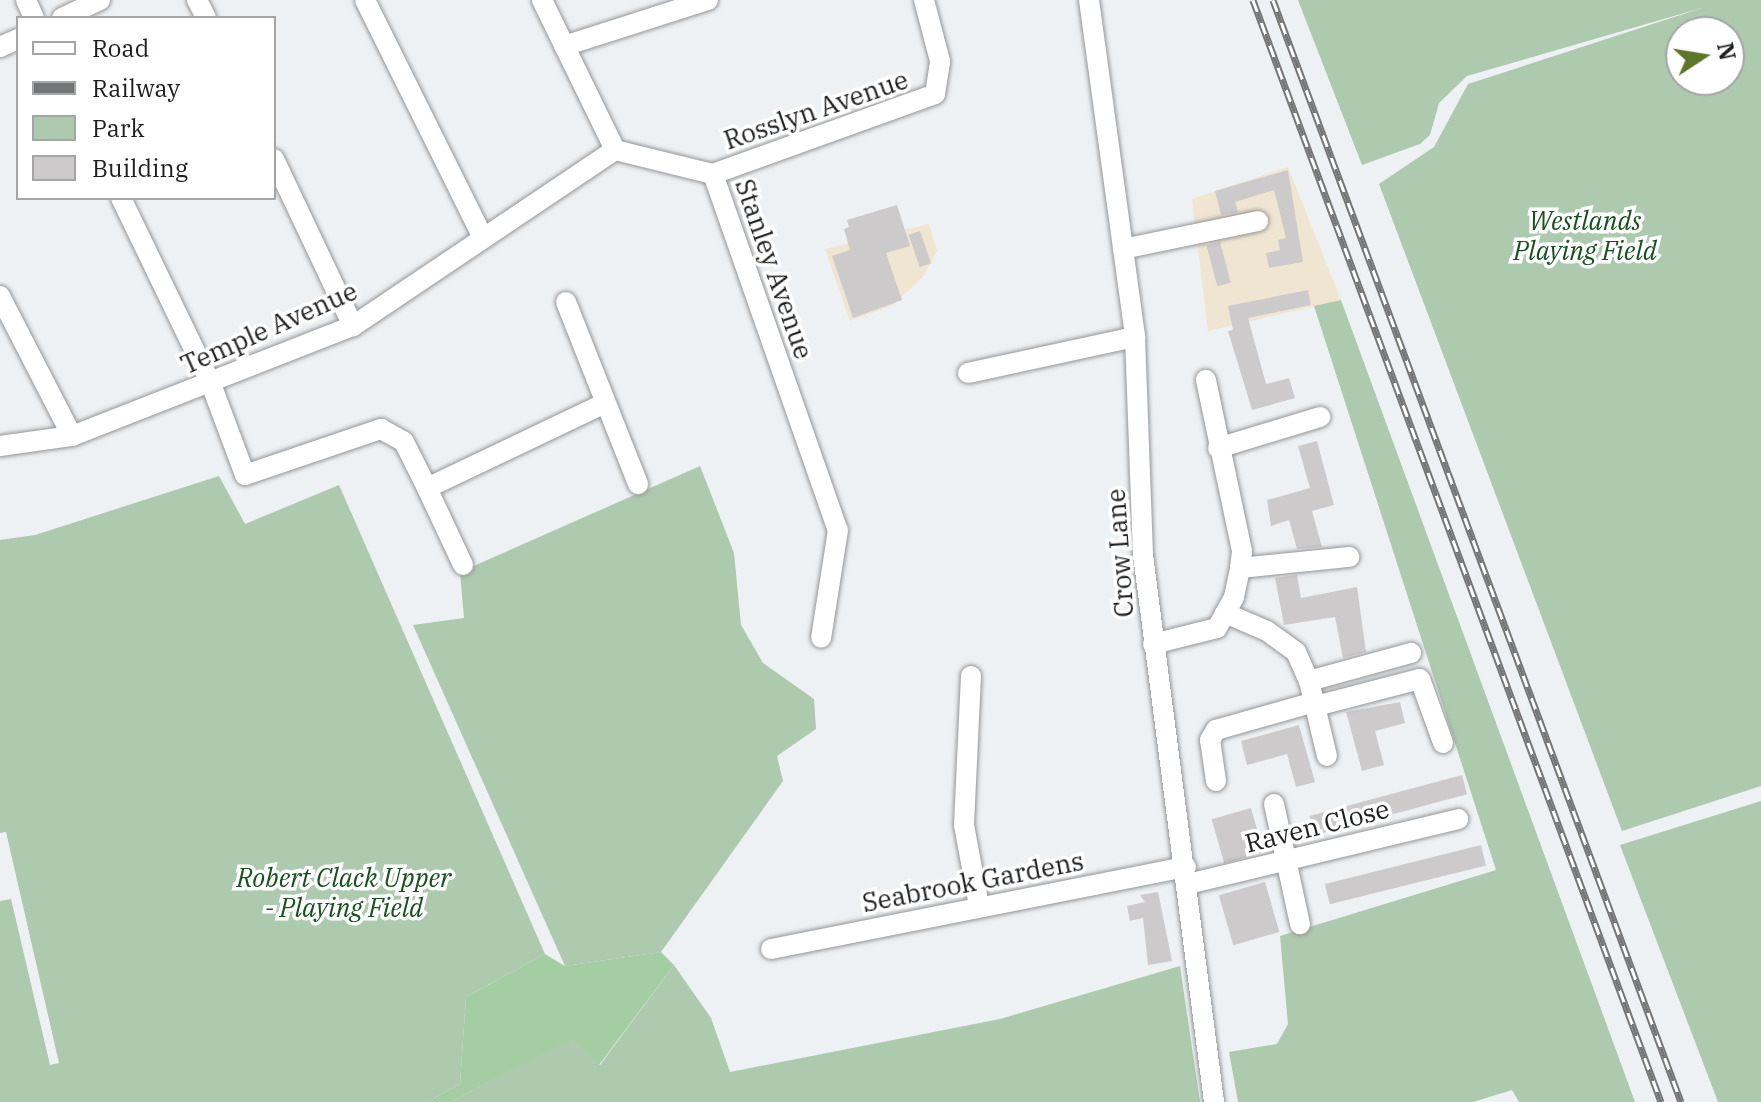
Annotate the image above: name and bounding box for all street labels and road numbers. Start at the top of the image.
street label: Rosslyn Avenue [720,64,912,156]
street label: Stanley Avenue [729,175,819,363]
street label: Temple Avenue [176,275,362,381]
street label: Crow Lane [1100,488,1140,618]
street label: Raven Close [1242,793,1392,859]
street label: Seabrook Gardens [860,845,1086,919]

